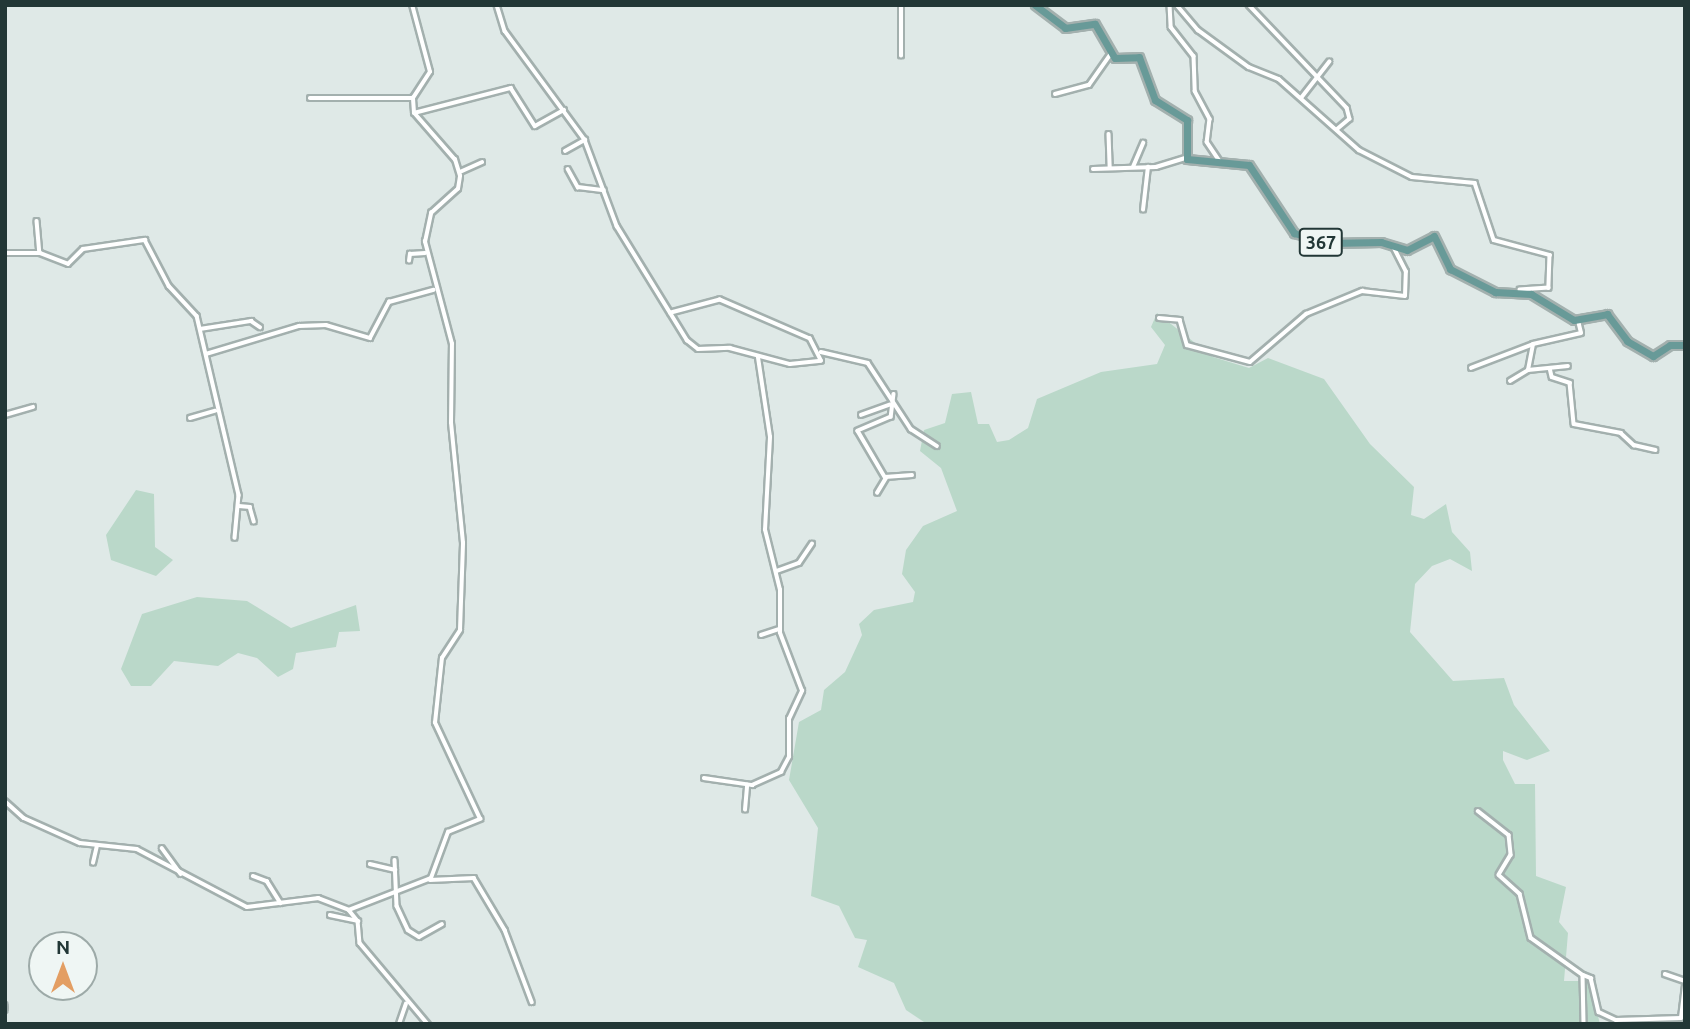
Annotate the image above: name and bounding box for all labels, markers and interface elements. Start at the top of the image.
road number: 367 [1298,228,1344,256]
north arrow [28,931,98,1001]
text: N [56,936,70,958]

